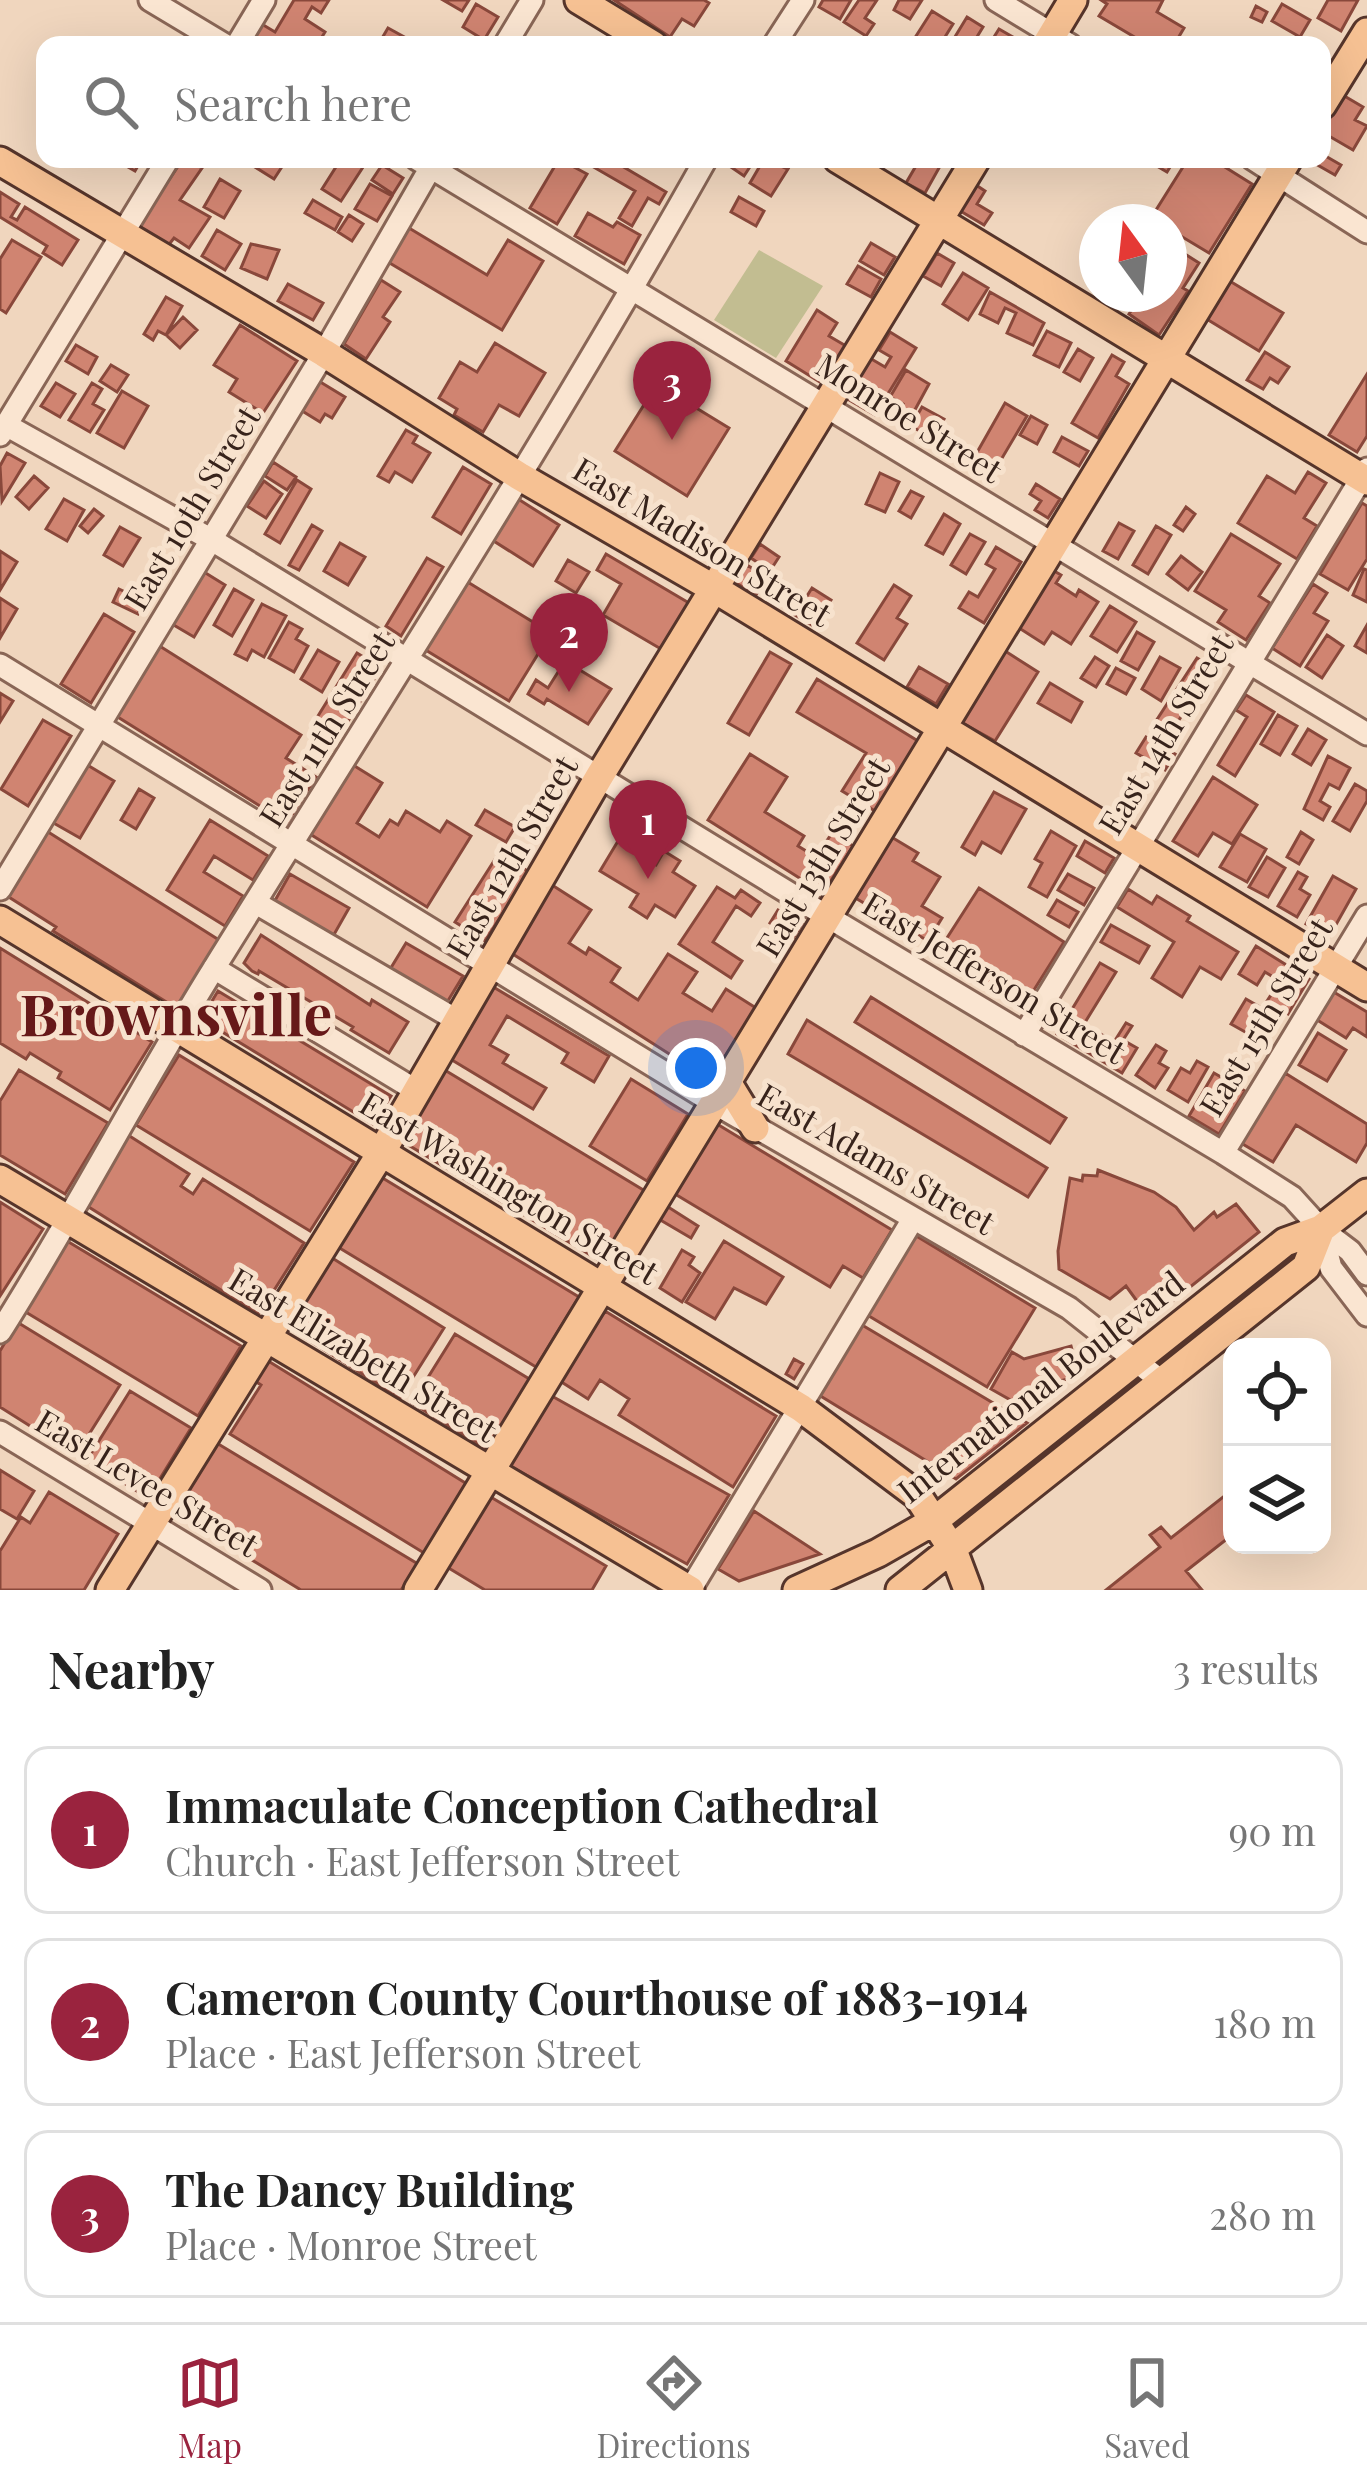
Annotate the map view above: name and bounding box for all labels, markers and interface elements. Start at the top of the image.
search box [36,36,1331,168]
icon: search [78,69,144,135]
text: Search here [174,72,412,132]
north arrow [1079,204,1187,312]
pin: 3 [633,341,711,440]
street label: Monroe Street [809,342,1013,492]
street label: East 10th Street [112,396,269,617]
street label: East Madison Street [566,446,841,635]
pin: 2 [530,593,608,692]
street label: East 11th Street [248,621,404,834]
street label: East 14th Street [1087,623,1242,842]
street label: East 12th Street [435,746,587,965]
street label: East 13th Street [744,747,899,964]
pin: 1 [609,780,687,879]
street label: East Jefferson Street [855,880,1136,1073]
street label: East 15th Street [1188,907,1342,1123]
district label: Brownsville [20,974,332,1050]
your location [666,1038,726,1098]
street label: East Adams Street [750,1072,1005,1244]
street label: East Washington Street [353,1080,669,1294]
street label: East Elizabeth Street [222,1256,507,1451]
street label: International Boulevard [887,1260,1192,1511]
map controls [1223,1338,1331,1554]
button: locate [1223,1338,1331,1446]
street label: East Levee Street [28,1397,269,1566]
button: layers [1223,1446,1331,1554]
text: Nearby [48,1634,214,1702]
text: 3 results [1173,1642,1319,1694]
text: Immaculate Conception Cathedral [165,1774,879,1834]
text: 1 [83,1804,97,1856]
text: 90 m [1228,1804,1316,1856]
text: Church · East Jefferson Street [165,1834,679,1886]
text: Cameron County Courthouse of 1883-1914 [165,1966,1028,2026]
text: 2 [80,1996,100,2048]
text: 180 m [1214,1996,1316,2048]
text: Place · East Jefferson Street [165,2026,640,2078]
text: The Dancy Building [165,2158,574,2218]
text: 3 [80,2188,100,2240]
text: 280 m [1209,2188,1316,2240]
text: Place · Monroe Street [165,2218,536,2270]
tab: Map [177,2350,243,2466]
tab: Directions [596,2350,751,2466]
tab: Saved [1104,2350,1190,2466]

